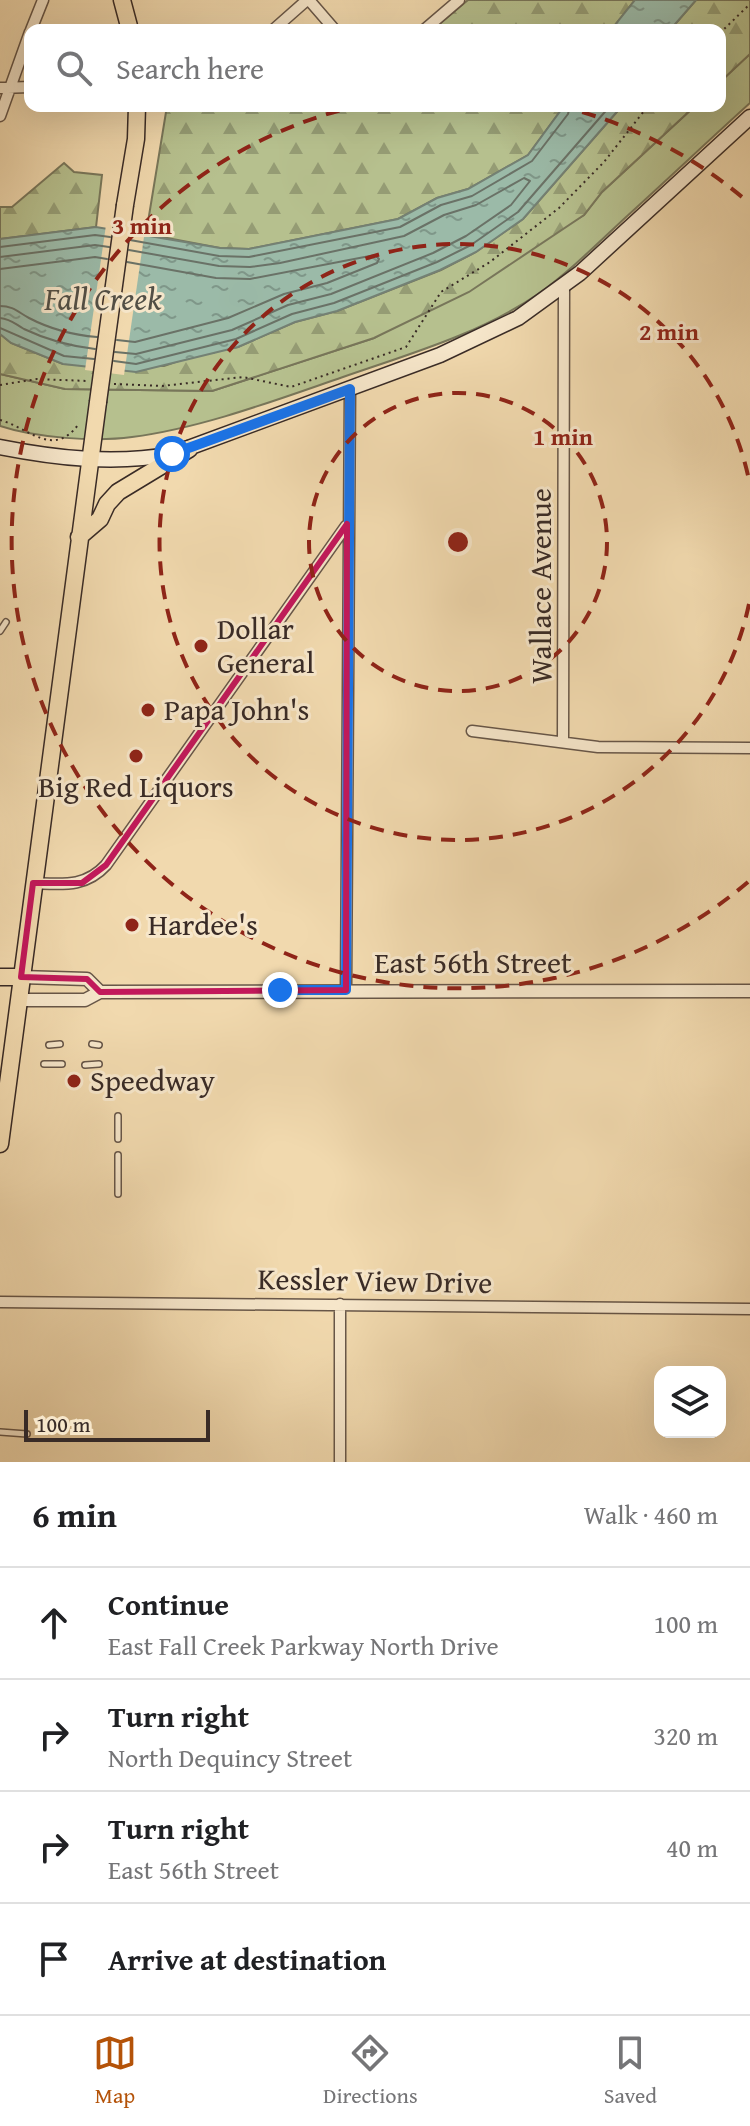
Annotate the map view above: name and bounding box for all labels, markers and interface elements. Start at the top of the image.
search box [24,24,726,112]
icon: search [52,46,96,90]
text: Search here [116,46,264,90]
text: 3 min [112,208,172,243]
water label: Fall Creek [43,275,162,322]
text: 2 min [639,314,699,349]
text: 1 min [533,419,593,454]
route start [154,436,190,472]
street label: Wallace Avenue [518,488,562,684]
centre of rings [444,528,472,556]
place label: Dollar General [217,606,314,684]
marker: Dollar General [192,637,210,655]
place label: Papa John's [164,687,309,731]
marker: Papa John's [139,701,157,719]
marker: Big Red Liquors [127,747,145,765]
place label: Big Red Liquors [38,764,234,808]
place label: Hardee's [148,902,258,946]
marker: Hardee's [123,916,141,934]
street label: East 56th Street [374,940,572,984]
route end [262,972,298,1008]
place label: Speedway [90,1058,215,1102]
marker: Speedway [65,1072,83,1090]
street label: Kessler View Drive [257,1256,493,1304]
map controls [654,1366,726,1438]
button: layers [654,1366,726,1438]
scale bar [24,1406,210,1442]
text: 100 m [36,1408,91,1440]
text: 6 min [32,1490,117,1539]
text: Walk · 460 m [584,1495,718,1534]
text: Continue [108,1582,229,1626]
icon: ahead [32,1601,76,1645]
text: 100 m [653,1604,718,1643]
text: East Fall Creek Parkway North Drive [108,1626,499,1665]
text: Turn right [108,1694,249,1738]
icon: right [32,1713,76,1757]
text: 320 m [653,1716,718,1755]
text: North Dequincy Street [108,1738,352,1777]
text: Turn right [108,1806,249,1850]
icon: right [32,1825,76,1869]
text: 40 m [666,1828,718,1867]
text: East 56th Street [108,1850,279,1889]
icon: arrive [32,1937,76,1981]
text: Arrive at destination [108,1937,386,1981]
tab: Map [93,2031,137,2111]
tab: Directions [323,2031,418,2111]
tab: Saved [604,2031,657,2111]

